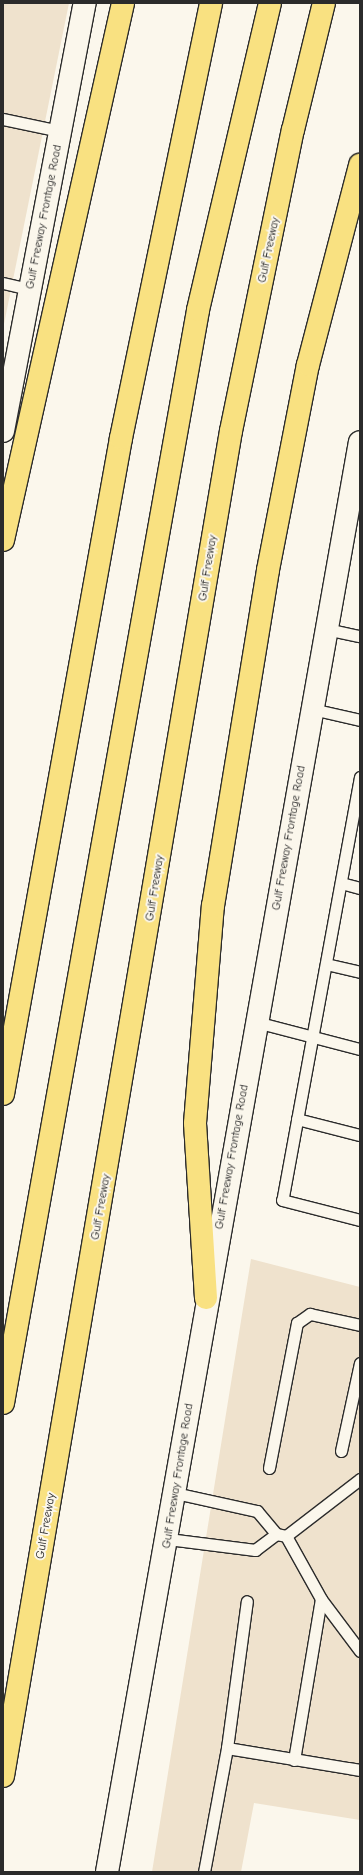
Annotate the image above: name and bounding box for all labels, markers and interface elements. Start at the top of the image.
street label: Gulf Freeway Frontage Road [23,144,65,290]
street label: Gulf Freeway [255,216,283,284]
street label: Gulf Freeway [196,534,220,602]
street label: Gulf Freeway Frontage Road [269,764,309,912]
street label: Gulf Freeway [143,854,167,922]
street label: Gulf Freeway Frontage Road [212,1083,252,1231]
street label: Gulf Freeway [88,1173,114,1241]
street label: Gulf Freeway Frontage Road [159,1402,197,1550]
street label: Gulf Freeway [33,1492,59,1560]

